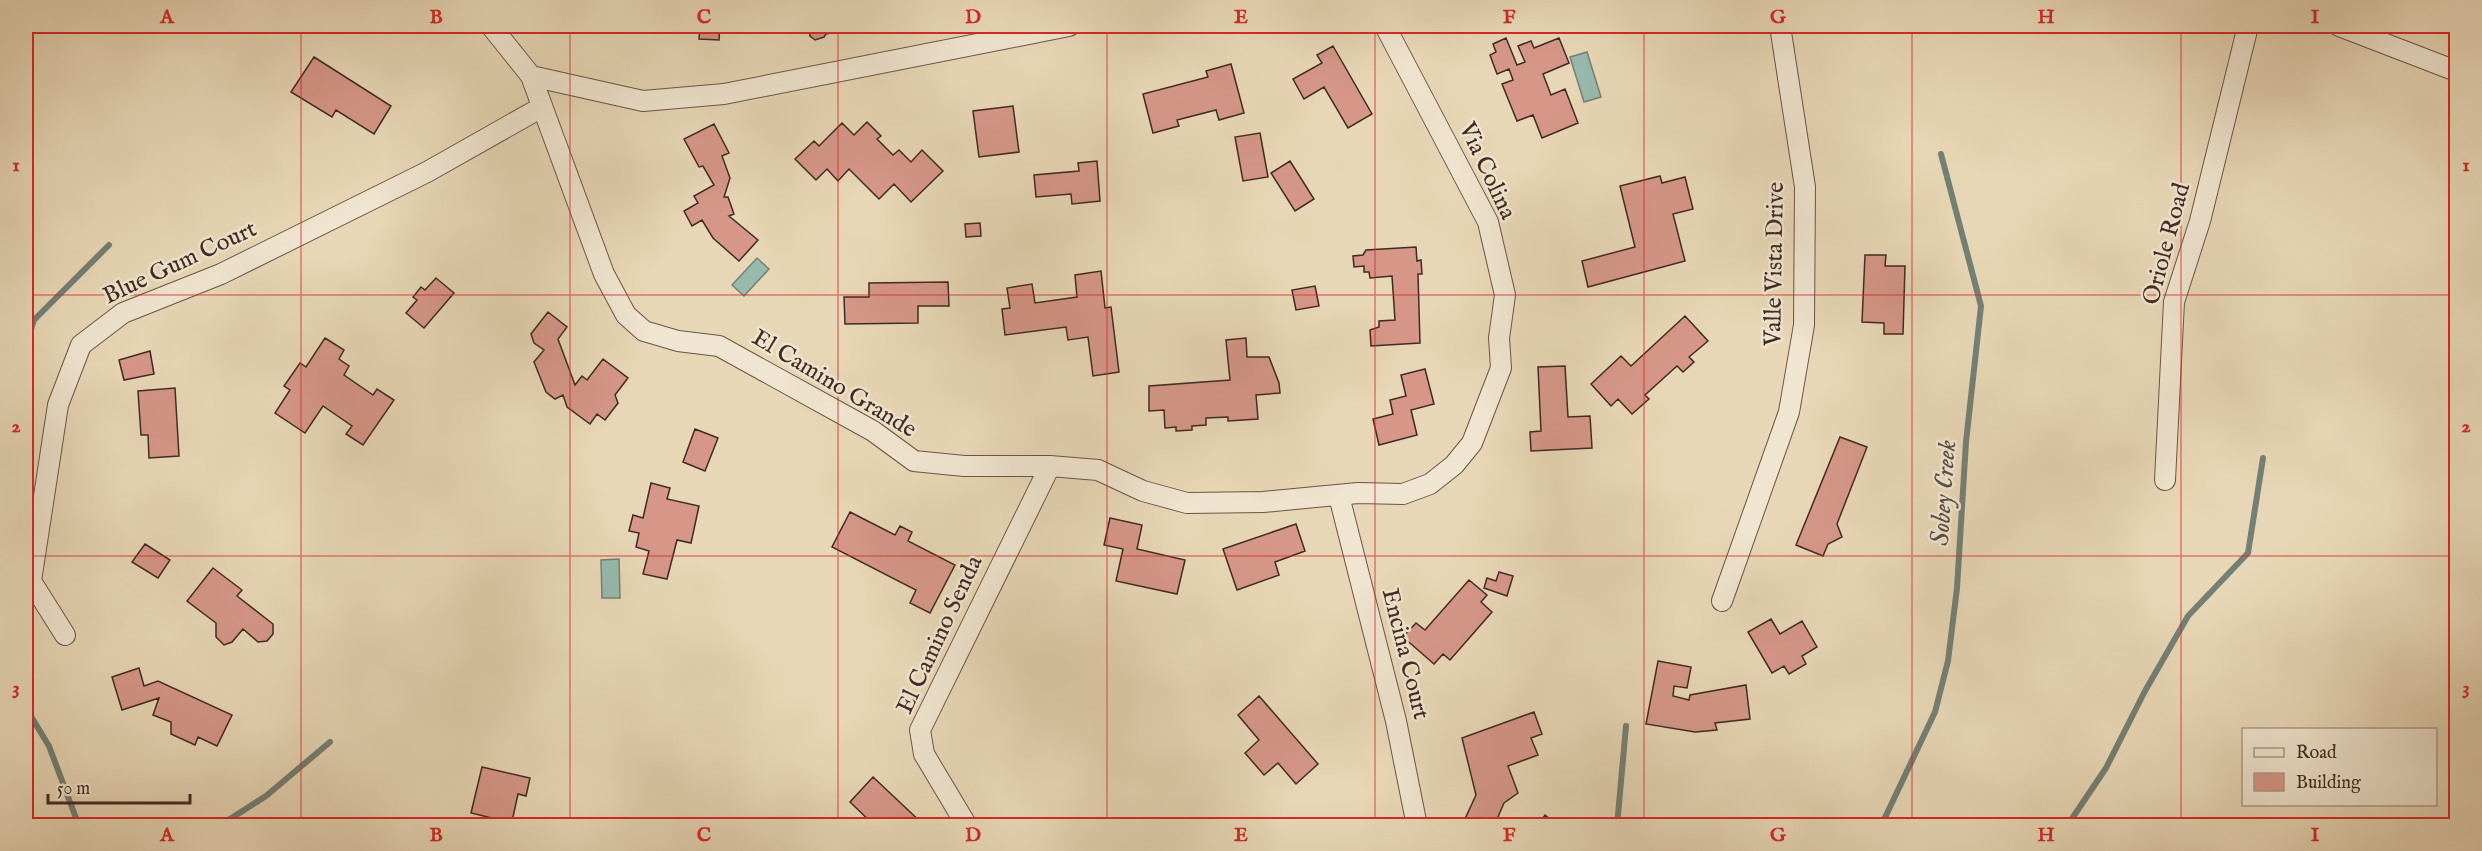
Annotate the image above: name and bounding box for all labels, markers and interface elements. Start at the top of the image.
text: A [159,5,175,30]
text: B [429,5,443,30]
text: C [697,5,711,30]
text: D [965,5,981,30]
text: E [1234,5,1248,30]
text: F [1503,5,1516,30]
text: G [1770,5,1787,30]
text: H [2037,5,2055,30]
text: I [2311,5,2320,30]
street label: Via Colina [1451,116,1523,225]
text: 1 [12,153,20,178]
text: 1 [2462,153,2470,178]
street label: Oriole Road [2136,180,2198,308]
street label: Valle Vista Drive [1758,182,1792,347]
street label: Blue Gum Court [98,214,262,312]
street label: El Camino Grande [746,323,922,445]
text: 2 [11,414,21,439]
text: 2 [2461,414,2471,439]
water label: Sobey Creek [1924,438,1964,547]
street label: El Camino Senda [890,550,990,719]
street label: Encina Court [1374,585,1436,723]
text: 3 [12,676,20,701]
text: 3 [2462,676,2470,701]
legend [2242,728,2437,806]
text: Road [2296,742,2337,765]
scale bar [48,767,190,805]
text: Building [2296,772,2361,795]
text: 50 m [57,778,90,801]
text: A [159,823,175,848]
text: B [429,823,443,848]
text: C [697,823,711,848]
text: D [965,823,981,848]
text: E [1234,823,1248,848]
text: F [1503,823,1516,848]
text: G [1770,823,1787,848]
text: H [2037,823,2055,848]
text: I [2311,823,2320,848]

